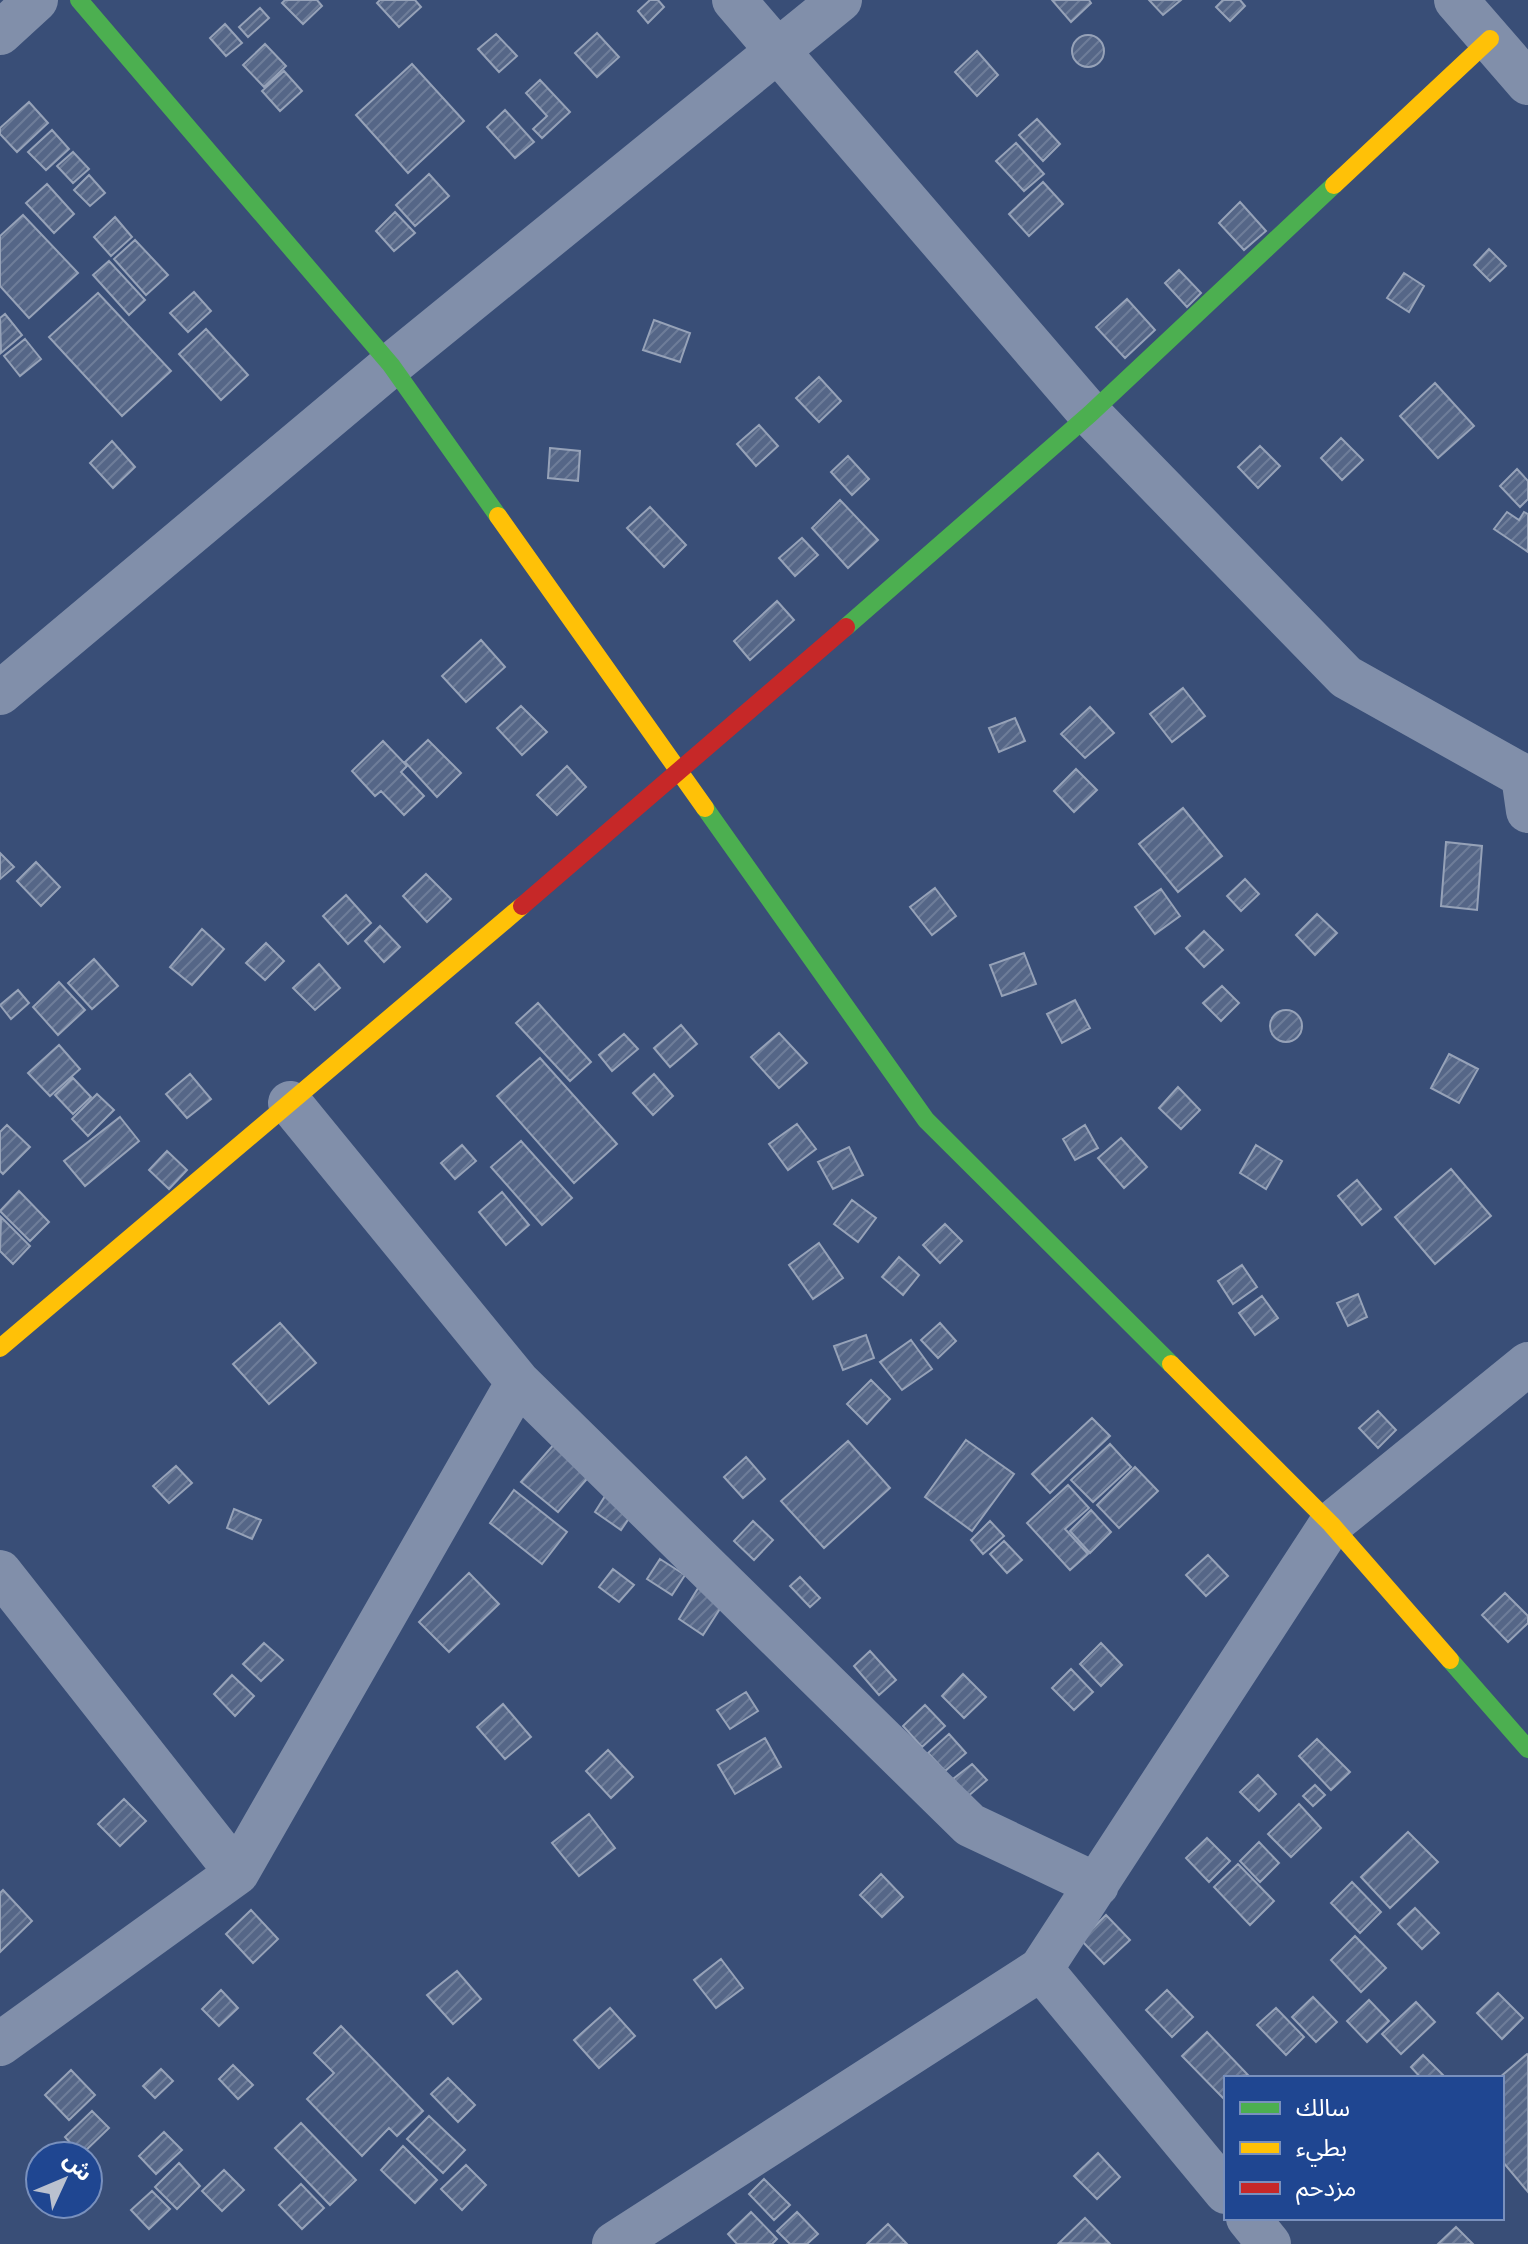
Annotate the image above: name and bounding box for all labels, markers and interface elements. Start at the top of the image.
legend [1224,2076,1504,2220]
text: سالك [1296,2092,1350,2121]
text: بطيء [1296,2132,1347,2167]
north arrow [24,2140,104,2220]
text: ش [59,2146,99,2186]
text: مزدحم [1296,2172,1356,2205]

